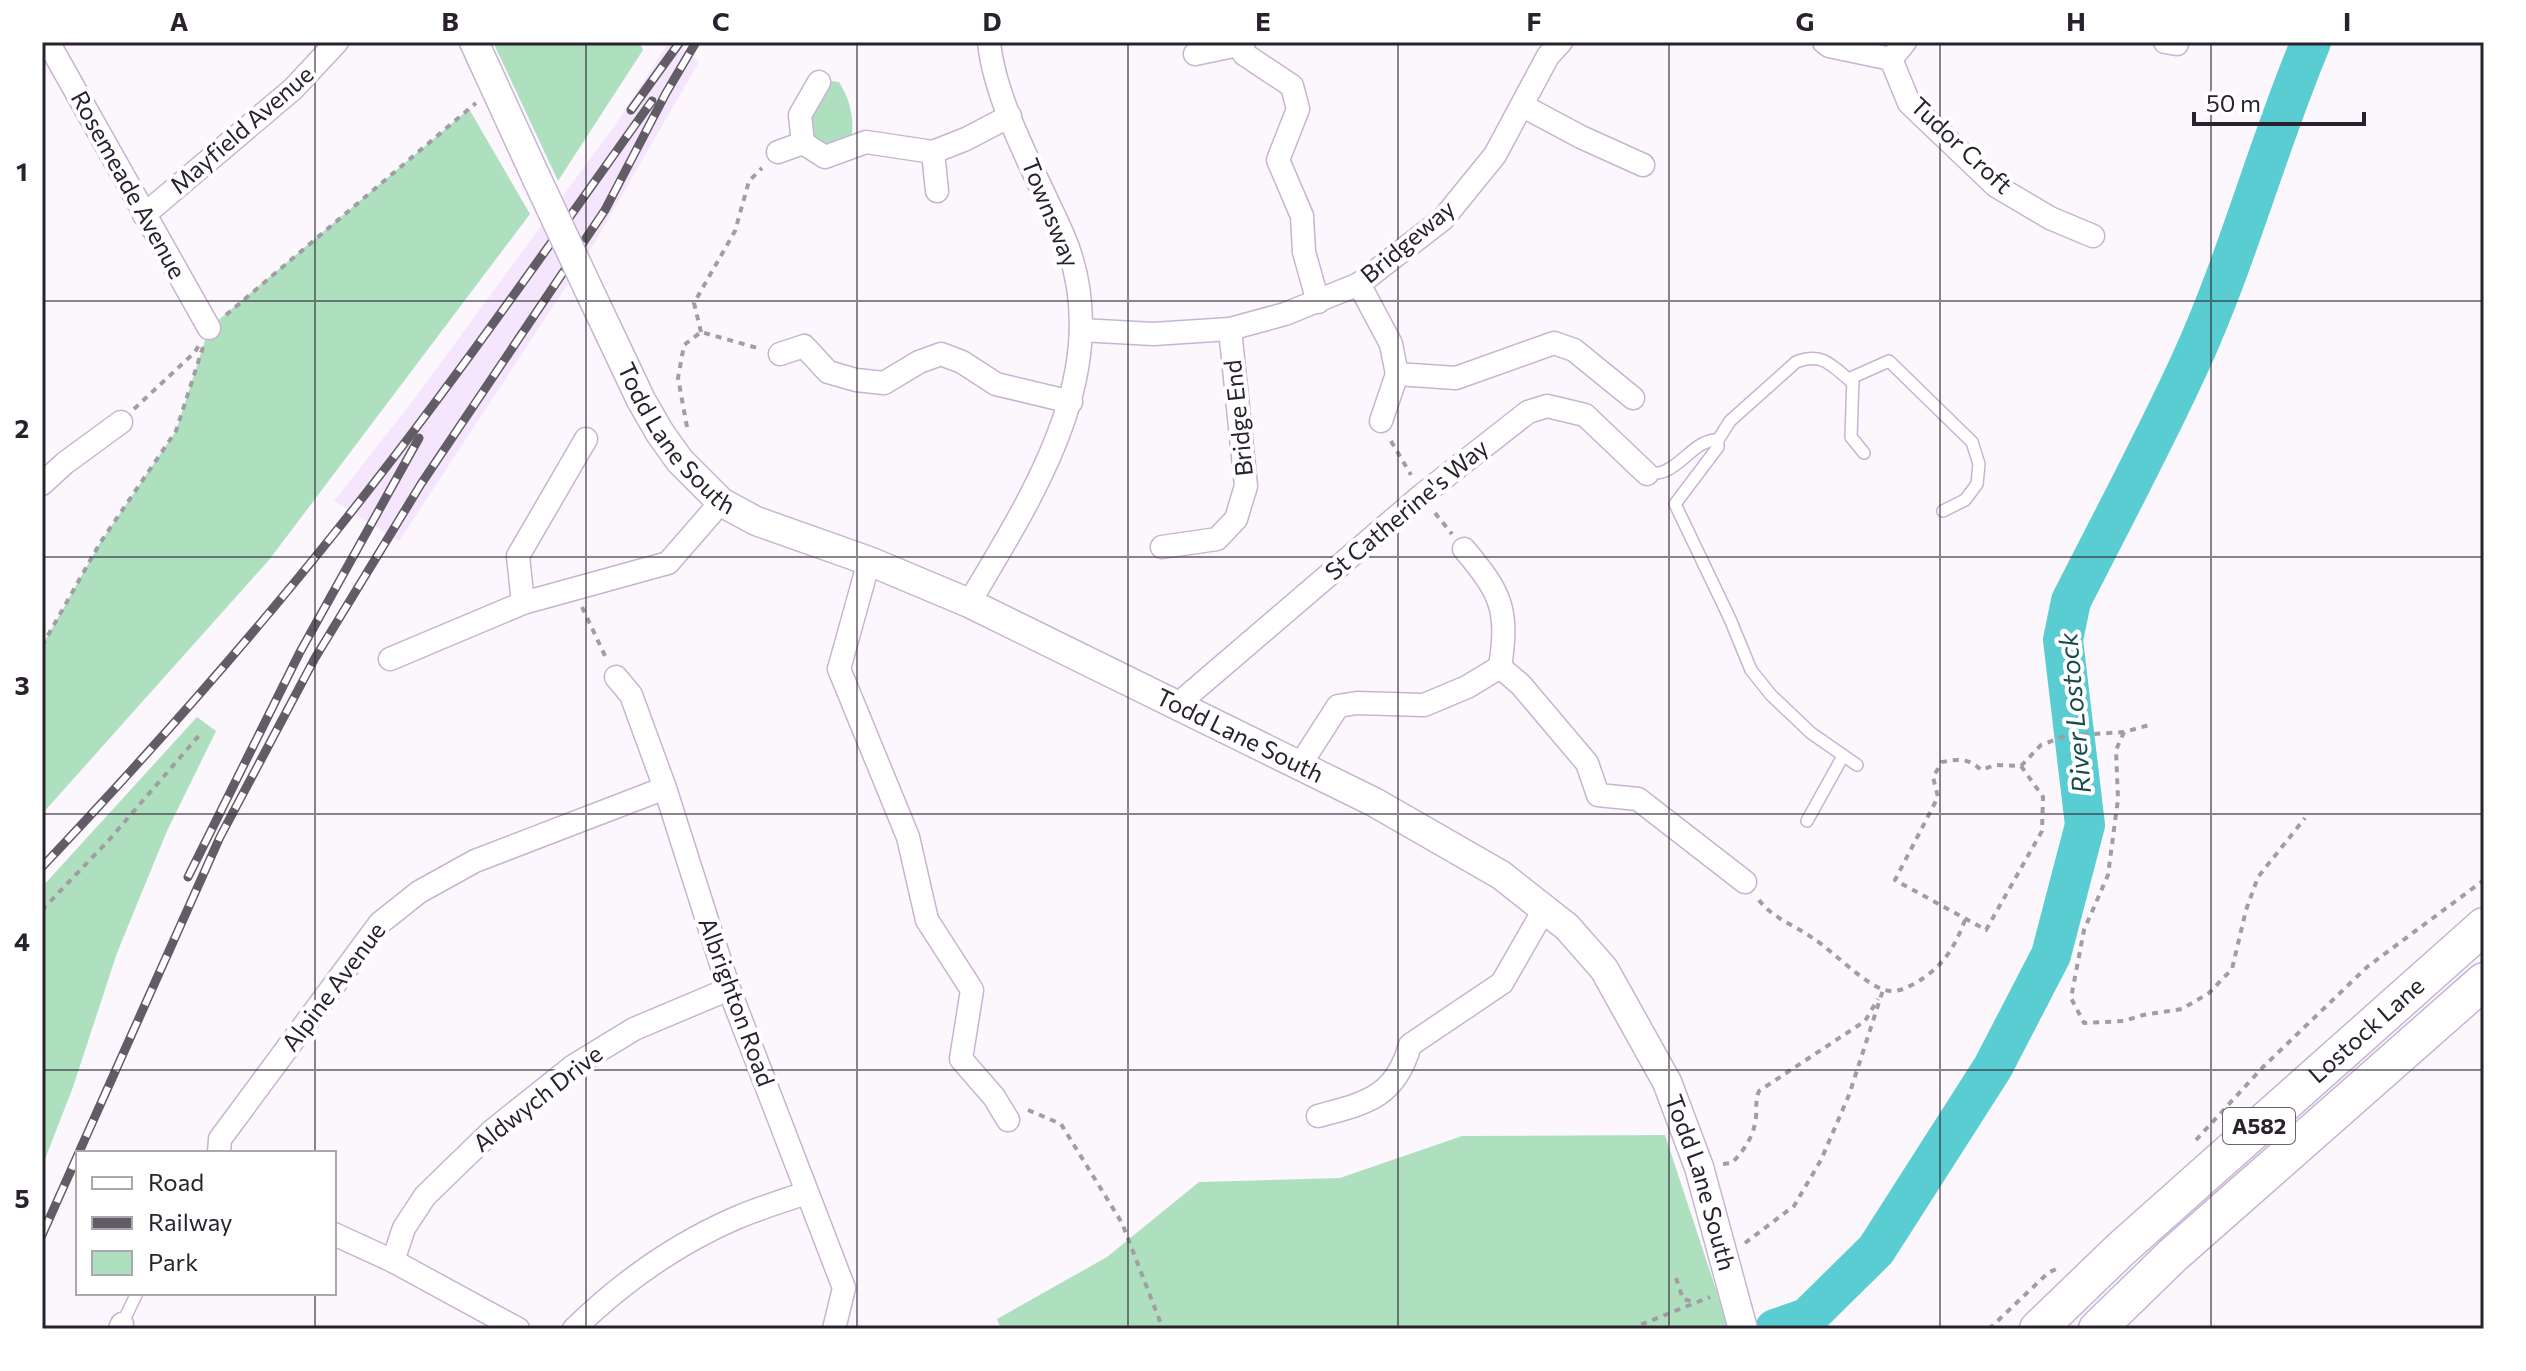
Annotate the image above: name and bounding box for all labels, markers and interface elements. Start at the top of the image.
text: A [170,5,189,36]
text: B [441,5,459,36]
text: C [712,5,730,36]
text: D [982,5,1002,36]
text: E [1255,5,1271,36]
text: F [1526,5,1542,36]
text: G [1796,5,1814,36]
text: H [2066,5,2086,36]
text: I [2343,5,2351,36]
street label: Mayfield Avenue [163,59,319,199]
scale bar [2194,76,2364,126]
street label: Rosemeade Avenue [66,85,193,283]
text: 50 m [2206,88,2261,117]
street label: Tudor Croft [1905,91,2019,199]
street label: Townsway [1016,154,1086,271]
text: 1 [16,155,28,186]
street label: Bridgeway [1354,193,1460,289]
street label: Todd Lane South [612,358,740,520]
street label: Bridge End [1217,358,1258,478]
text: 2 [15,412,29,443]
street label: St Catherine's Way [1319,432,1493,586]
water label: River Lostock [2051,631,2096,795]
text: 3 [14,669,30,700]
street label: Todd Lane South [1152,681,1329,788]
street label: Albrighton Road [693,913,781,1090]
street label: Alpine Avenue [275,916,391,1056]
text: 4 [14,925,30,956]
street label: Lostock Lane [2302,970,2429,1088]
street label: Aldwych Drive [467,1038,607,1157]
street label: Todd Lane South [1660,1090,1742,1274]
road number: A582 [2223,1108,2295,1144]
legend [76,1151,336,1295]
text: Road [148,1167,204,1196]
text: 5 [14,1182,30,1213]
text: Railway [148,1207,233,1236]
text: Park [148,1247,198,1276]

